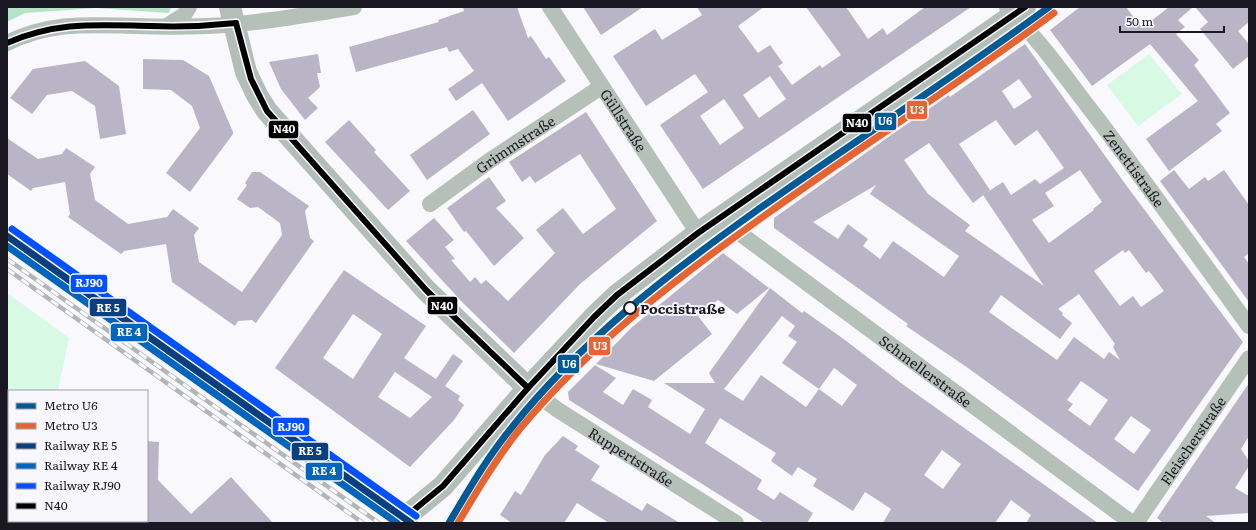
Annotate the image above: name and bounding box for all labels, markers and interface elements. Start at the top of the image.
scale bar [1120,8,1224,34]
text: 50 m [1126,12,1153,30]
street label: Güllstraße [596,85,652,155]
line badge: U3 [906,100,928,120]
text: U3 [910,101,924,117]
street label: Grimmstraße [471,110,558,178]
line badge: U6 [874,112,897,131]
text: U6 [877,112,893,128]
line badge: N40 [842,113,872,133]
text: N40 [846,114,869,130]
line badge: N40 [268,120,299,139]
text: N40 [273,120,296,136]
street label: Zenettistraße [1099,126,1170,211]
line badge: RJ90 [70,274,108,293]
text: RJ90 [75,274,103,290]
line badge: N40 [427,296,458,315]
text: N40 [431,297,454,313]
line badge: RE 5 [89,298,127,317]
place label: Poccistraße [640,298,725,318]
text: RE 5 [96,299,120,315]
marker: Poccistraße [623,301,637,315]
line badge: RE 4 [110,323,148,342]
text: RE 4 [117,323,142,339]
street label: Schmellerstraße [875,330,976,412]
line badge: U3 [588,336,611,356]
text: U3 [593,337,607,353]
line badge: U6 [557,354,580,374]
text: U6 [561,355,577,371]
legend [8,390,148,522]
street label: Fleischerstraße [1155,392,1230,489]
text: Metro U6 [44,396,98,414]
text: Metro U3 [44,416,98,434]
line badge: RJ90 [272,417,310,436]
text: RJ90 [277,418,305,434]
street label: Ruppertstraße [585,422,678,491]
text: Railway RE 5 [44,436,117,454]
line badge: RE 5 [291,442,329,461]
text: RE 5 [298,442,322,458]
text: Railway RE 4 [44,456,118,474]
line badge: RE 4 [305,462,343,481]
text: RE 4 [312,462,337,478]
text: Railway RJ90 [44,476,121,494]
text: N40 [44,496,68,514]

